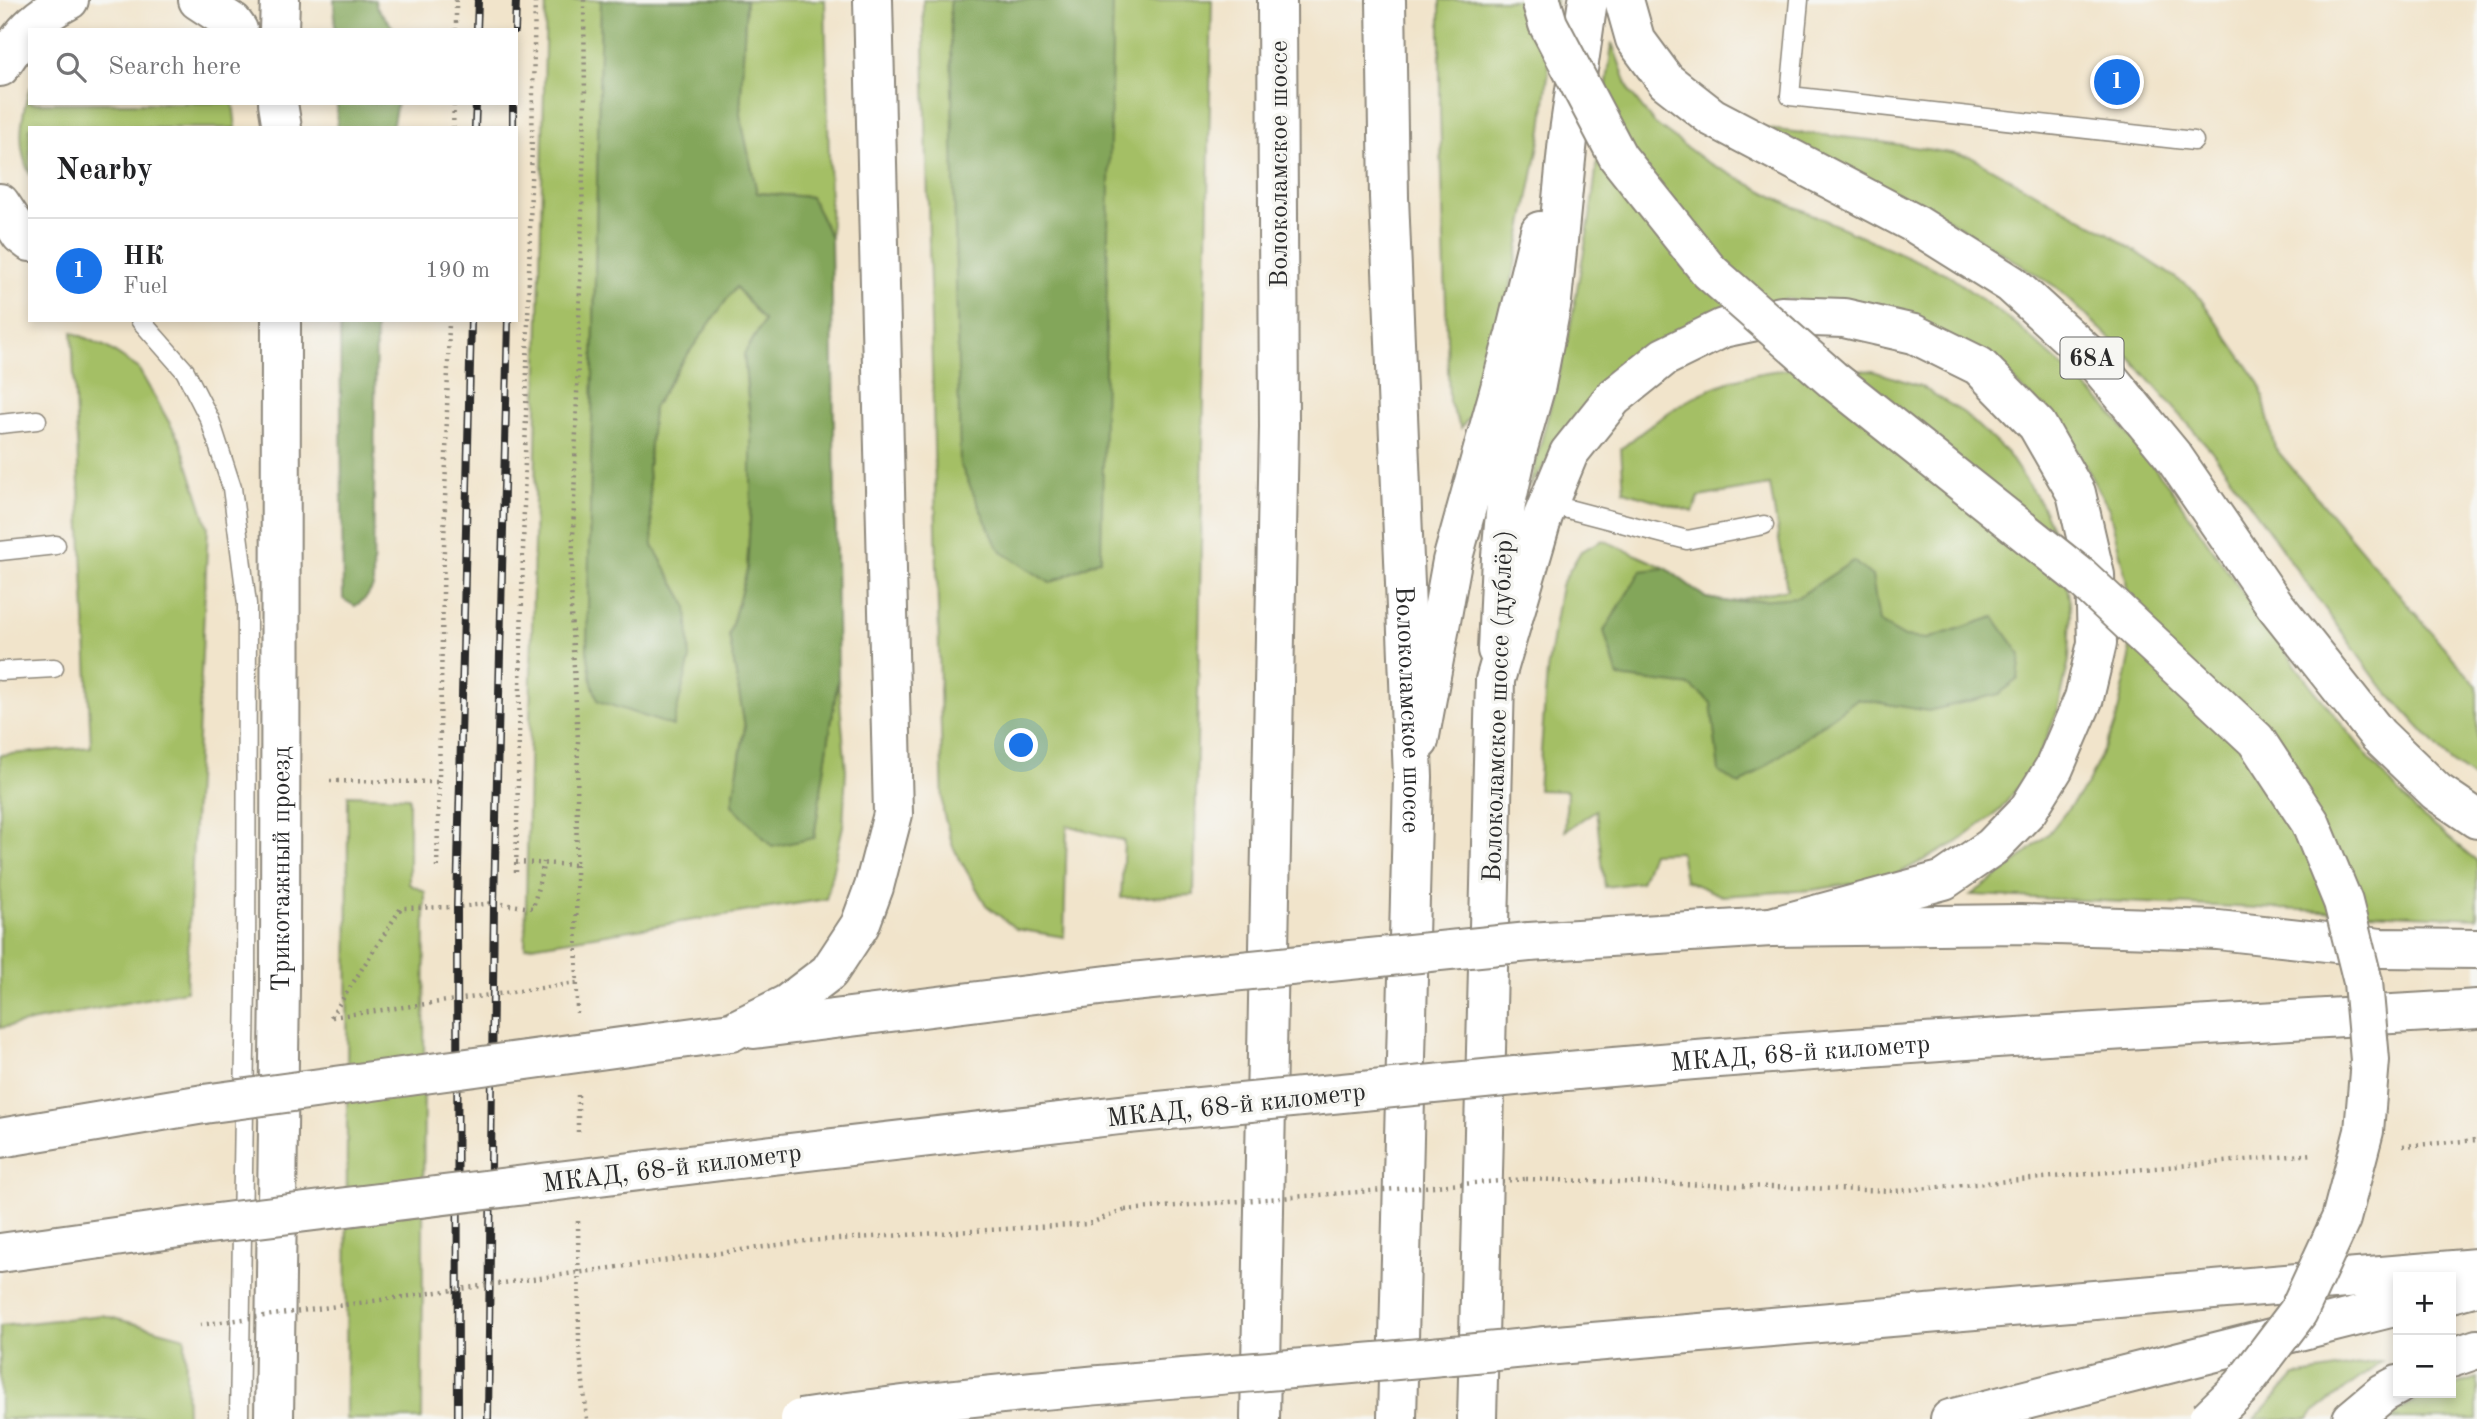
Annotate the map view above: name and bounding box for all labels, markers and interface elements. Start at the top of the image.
search box [28,28,518,105]
street label: Волоколамское шоссе [1267,40,1293,288]
icon: search [52,48,90,86]
text: Search here [108,54,241,80]
pin: 1 [2094,56,2140,108]
text: Nearby [56,156,153,186]
text: НК [123,244,164,270]
text: 1 [72,259,86,282]
text: 190 m [425,259,490,282]
text: Fuel [123,275,168,298]
road number: 68A [2060,338,2124,379]
street label: Волоколамское шоссе (дублёр) [1480,530,1518,882]
street label: Волоколамское шоссе [1390,585,1424,834]
your location [1004,728,1038,762]
street label: Трикотажный проезд [269,746,295,992]
street label: МКАД, 68-й километр [1669,1032,1931,1077]
street label: МКАД, 68-й километр [1105,1079,1367,1133]
street label: МКАД, 68-й километр [541,1140,803,1198]
map controls [2393,1272,2456,1398]
button: + [2393,1272,2456,1335]
button: − [2393,1335,2456,1398]

